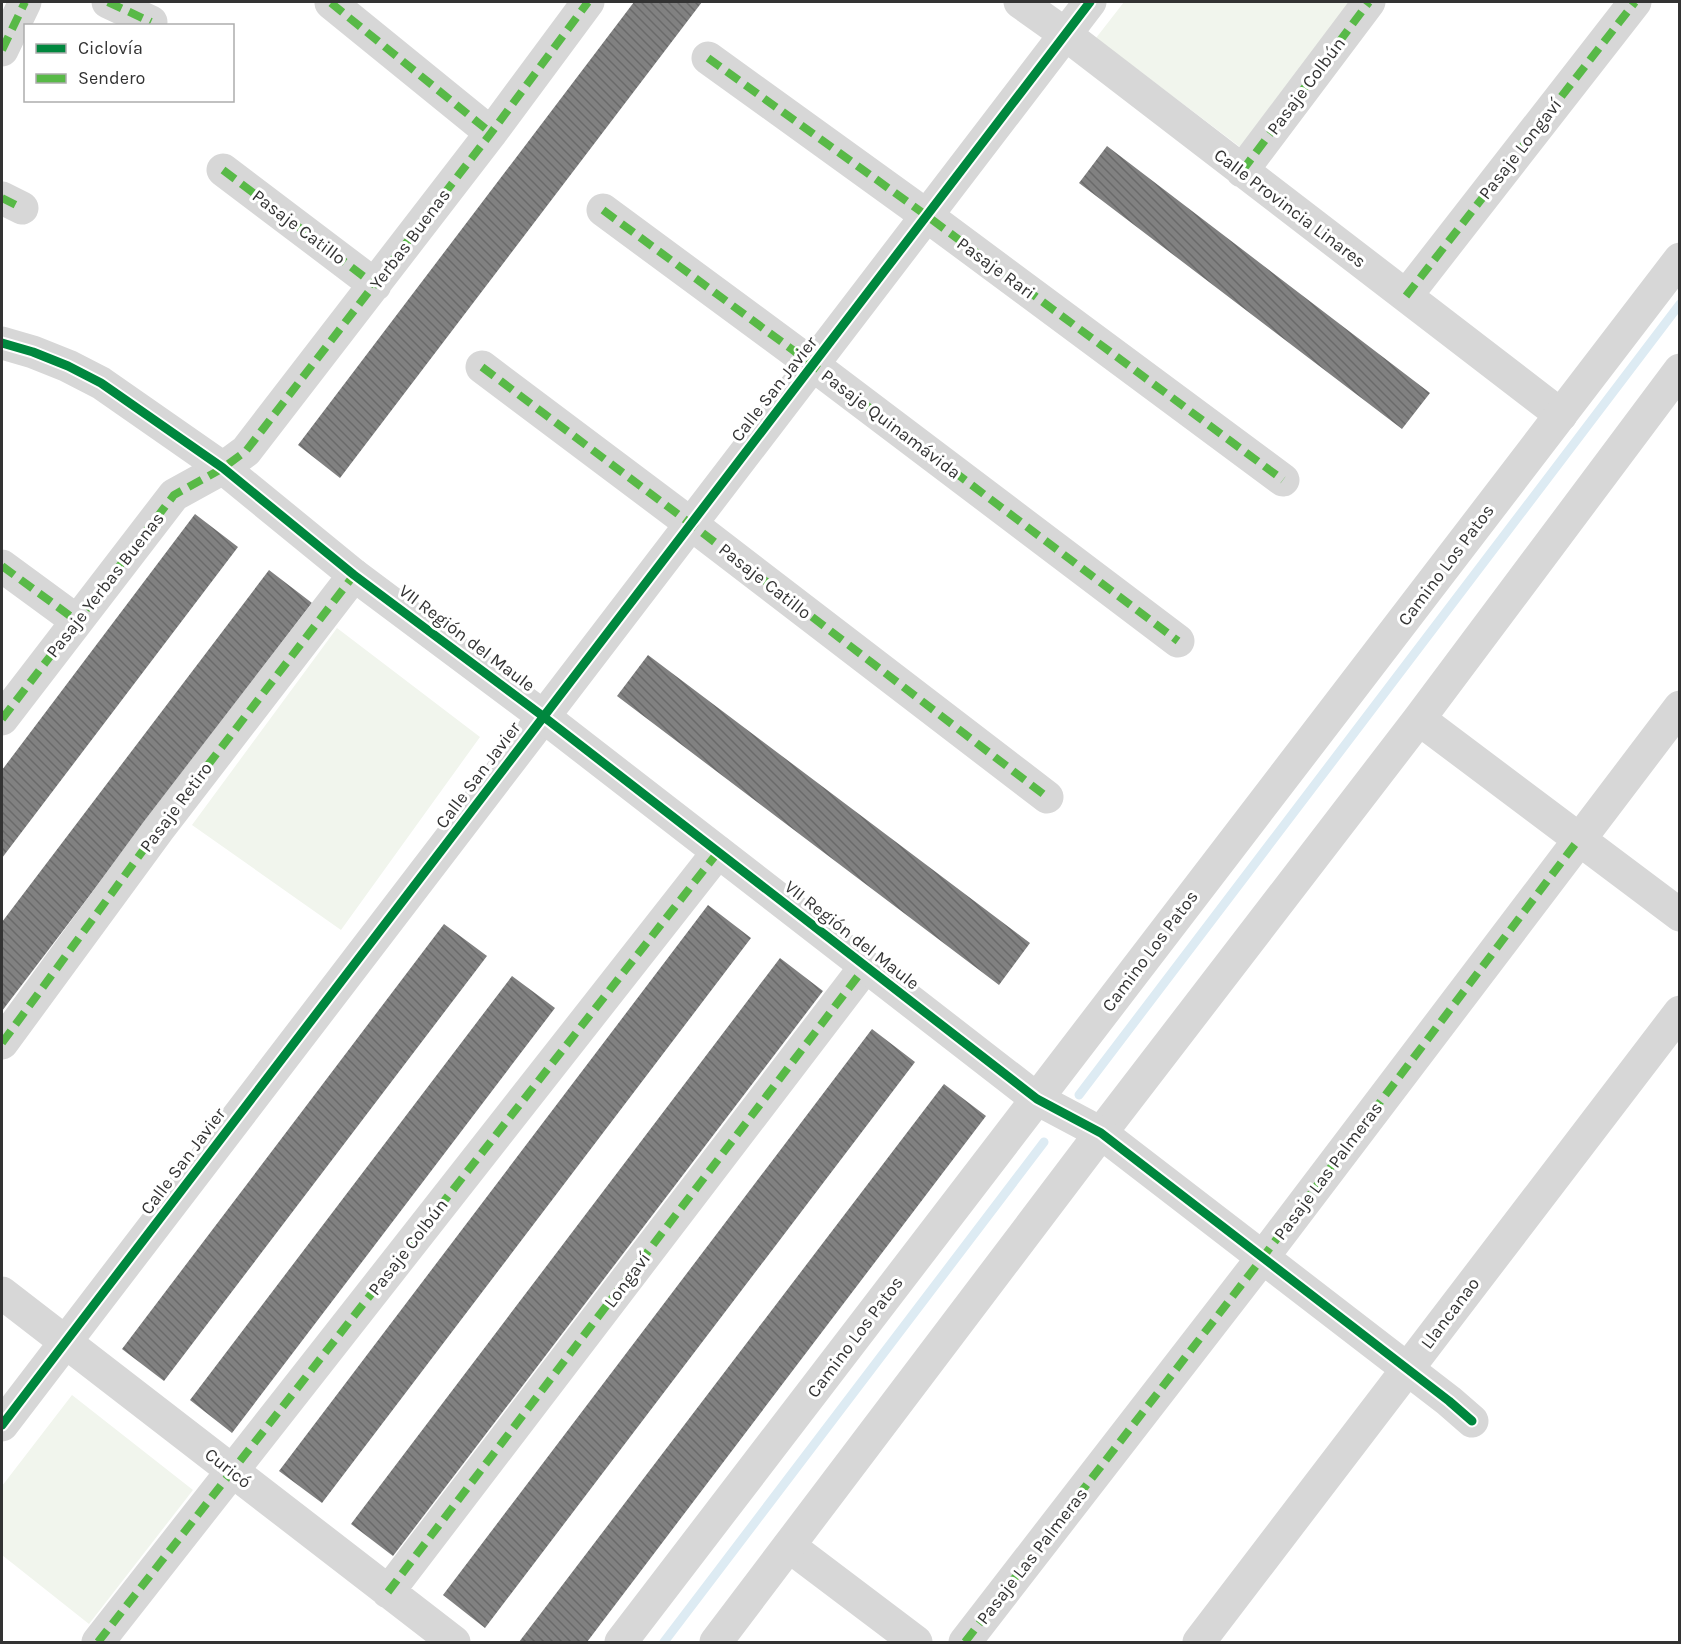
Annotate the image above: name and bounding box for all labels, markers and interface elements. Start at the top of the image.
legend [24,24,234,102]
street label: Pasaje Colbún [1262,33,1350,139]
text: Ciclovía [78,37,143,59]
text: Sendero [78,67,145,89]
street label: Pasaje Longaví [1474,94,1567,204]
street label: Calle Provincia Linares [1210,144,1370,272]
street label: Yerbas Buenas [365,184,455,294]
street label: Pasaje Catillo [248,185,350,269]
street label: Pasaje Rari [953,232,1039,304]
street label: Calle San Javier [726,331,822,446]
street label: Pasaje Quinamávida [817,364,965,484]
street label: Camino Los Patos [1393,500,1499,630]
street label: Pasaje Yerbas Buenas [41,508,169,662]
street label: Pasaje Catillo [714,538,816,624]
street label: VII Región del Maule [395,580,539,696]
street label: Calle San Javier [431,717,526,833]
street label: Pasaje Retiro [135,758,217,856]
street label: VII Región del Maule [780,876,924,994]
street label: Camino Los Patos [1097,886,1203,1016]
street label: Pasaje Las Palmeras [1269,1098,1387,1244]
street label: Calle San Javier [136,1103,231,1219]
street label: Pasaje Colbún [363,1194,453,1300]
street label: Longaví [599,1247,655,1312]
street label: Camino Los Patos [802,1272,908,1402]
street label: Llancanao [1416,1273,1484,1353]
street label: Curicó [200,1443,256,1493]
street label: Pasaje Las Palmeras [972,1483,1092,1629]

